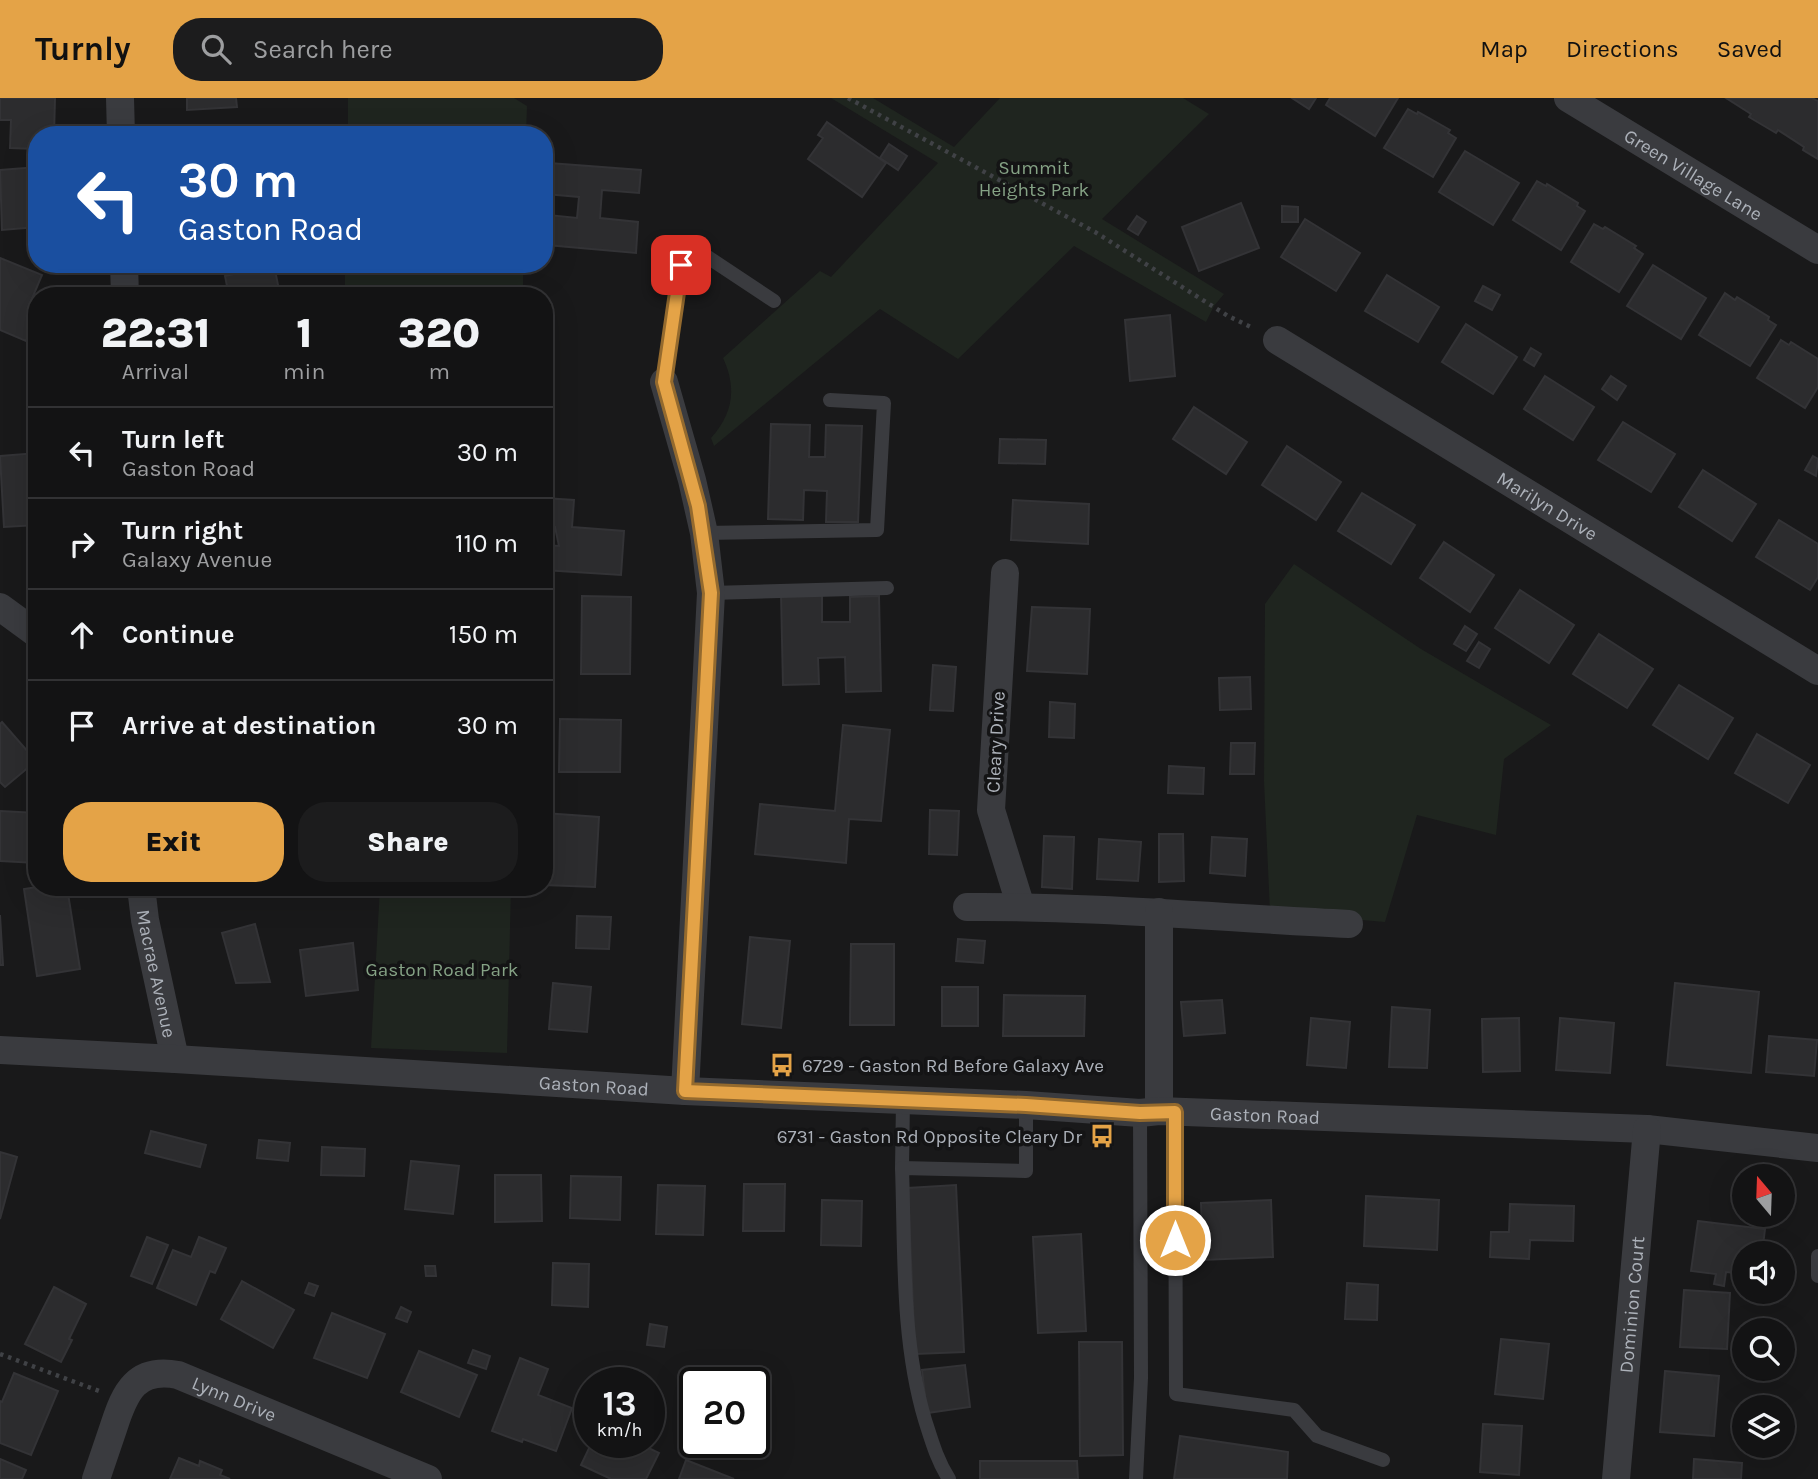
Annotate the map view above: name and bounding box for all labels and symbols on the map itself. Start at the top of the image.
street label: Green Village Lane [1620,125,1766,226]
park label: Summit Heights Park [979,157,1090,201]
pin [651,235,711,295]
street label: Marilyn Drive [1493,467,1601,545]
street label: Cleary Drive [982,691,1010,793]
street label: Macrae Avenue [132,908,180,1040]
park label: Gaston Road Park [366,959,519,981]
bus stop icon: 6729 - Gaston Rd Before Galaxy Ave [768,1051,796,1079]
place label: 6729 - Gaston Rd Before Galaxy Ave [802,1055,1104,1077]
street label: Gaston Road [538,1072,649,1101]
street label: Gaston Road [1210,1103,1320,1129]
bus stop icon: 6731 - Gaston Rd Opposite Cleary Dr [1088,1122,1116,1150]
place label: 6731 - Gaston Rd Opposite Cleary Dr [777,1126,1082,1148]
north arrow [1732,1164,1796,1227]
position arrow [1138,1203,1212,1277]
street label: Dominion Court [1615,1235,1649,1374]
speed limit sign: 20 [679,1367,770,1458]
street label: Lynn Drive [189,1372,279,1427]

